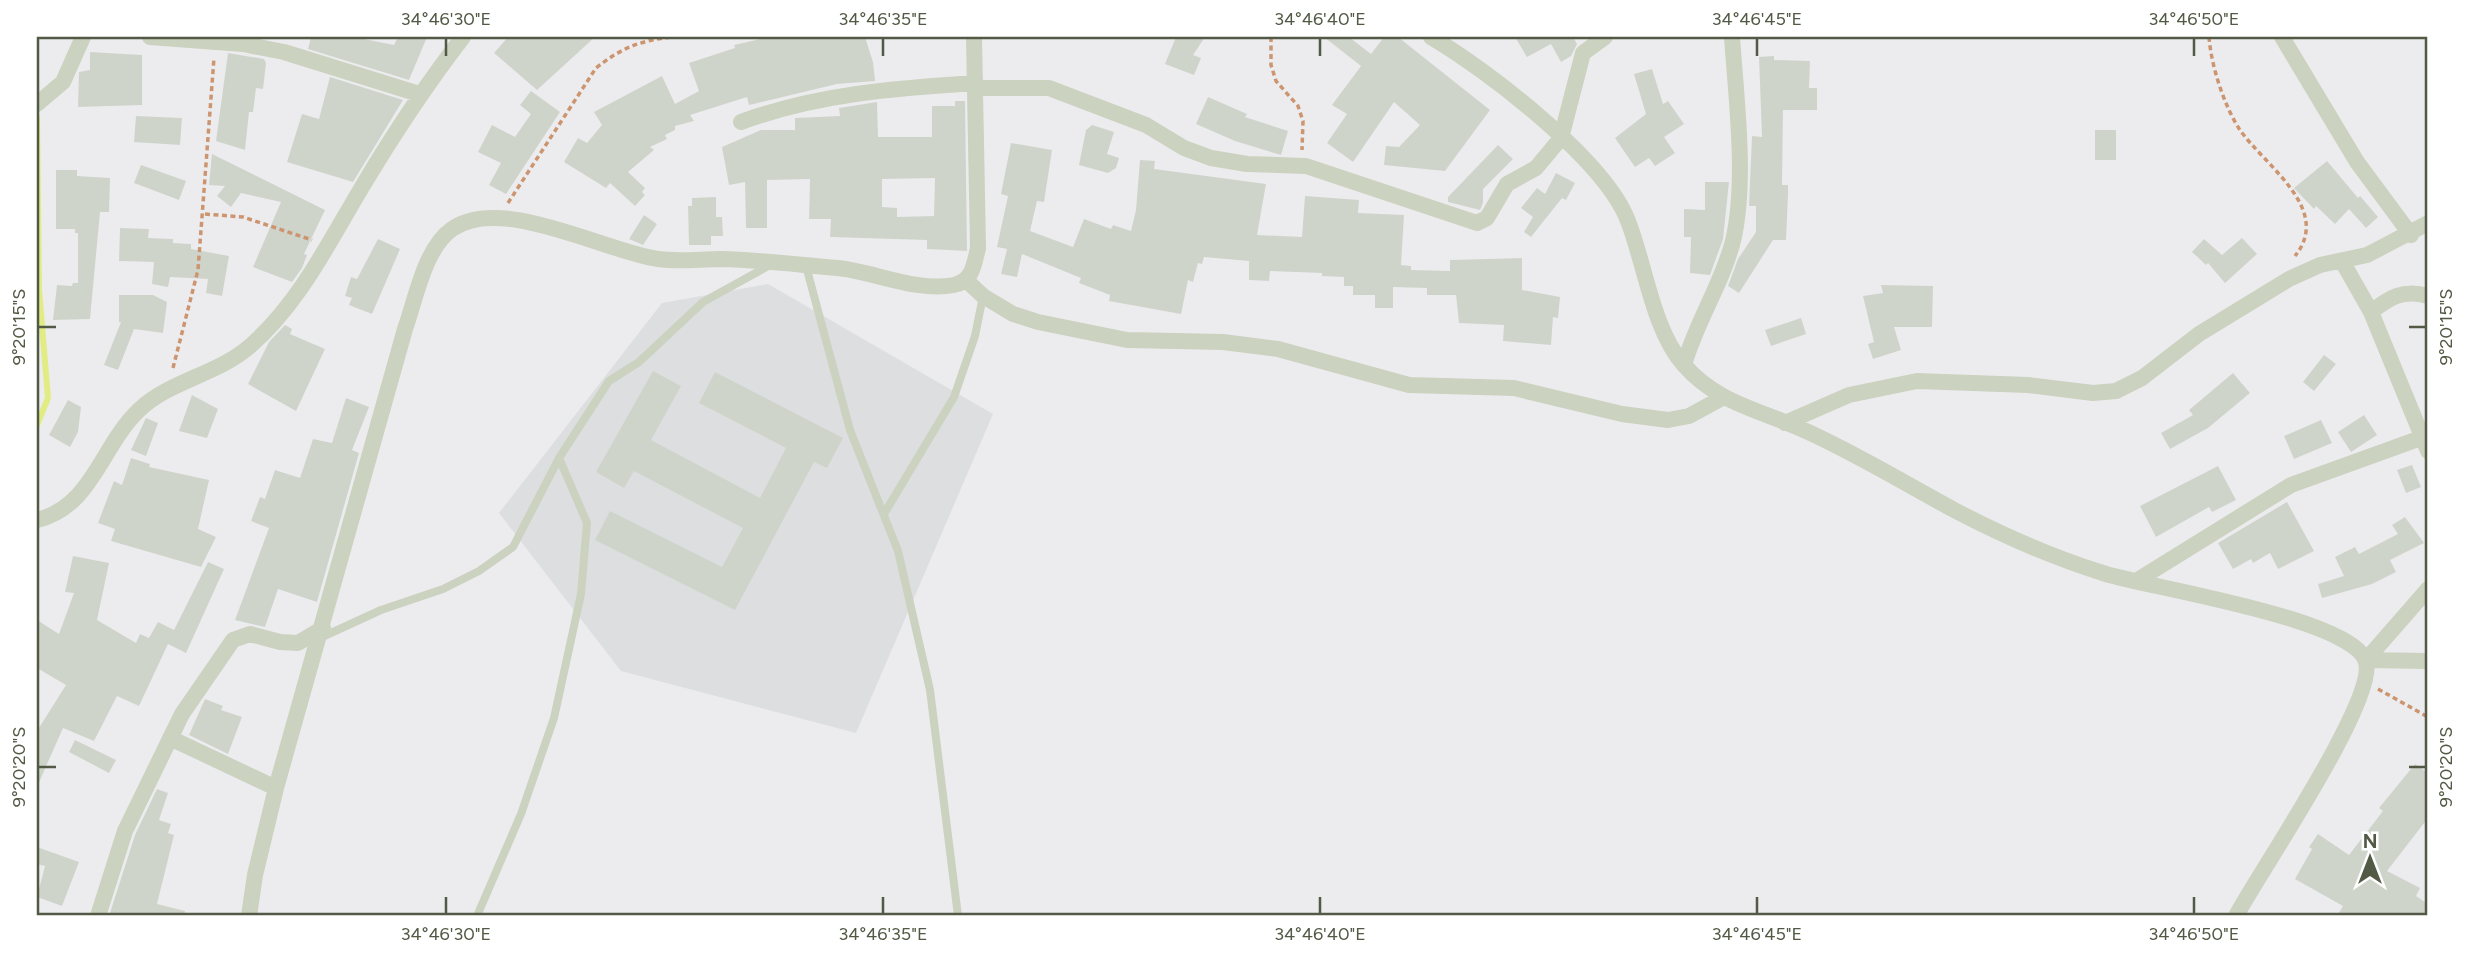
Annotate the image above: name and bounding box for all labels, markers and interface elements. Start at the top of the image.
text: 34°46'30"E [401,8,491,30]
text: 34°46'35"E [838,8,928,30]
text: 34°46'40"E [1274,8,1366,30]
text: 34°46'45"E [1712,8,1802,30]
text: 34°46'50"E [2149,8,2239,30]
text: 9°20'15"S [8,289,30,365]
text: 9°20'15"S [2435,289,2457,365]
text: 9°20'20"S [8,727,30,807]
text: 9°20'20"S [2435,727,2457,807]
north arrow [2336,824,2406,894]
text: N [2363,830,2377,853]
text: 34°46'30"E [401,923,491,945]
text: 34°46'35"E [838,923,928,945]
text: 34°46'40"E [1274,923,1366,945]
text: 34°46'45"E [1712,923,1802,945]
text: 34°46'50"E [2149,923,2239,945]

